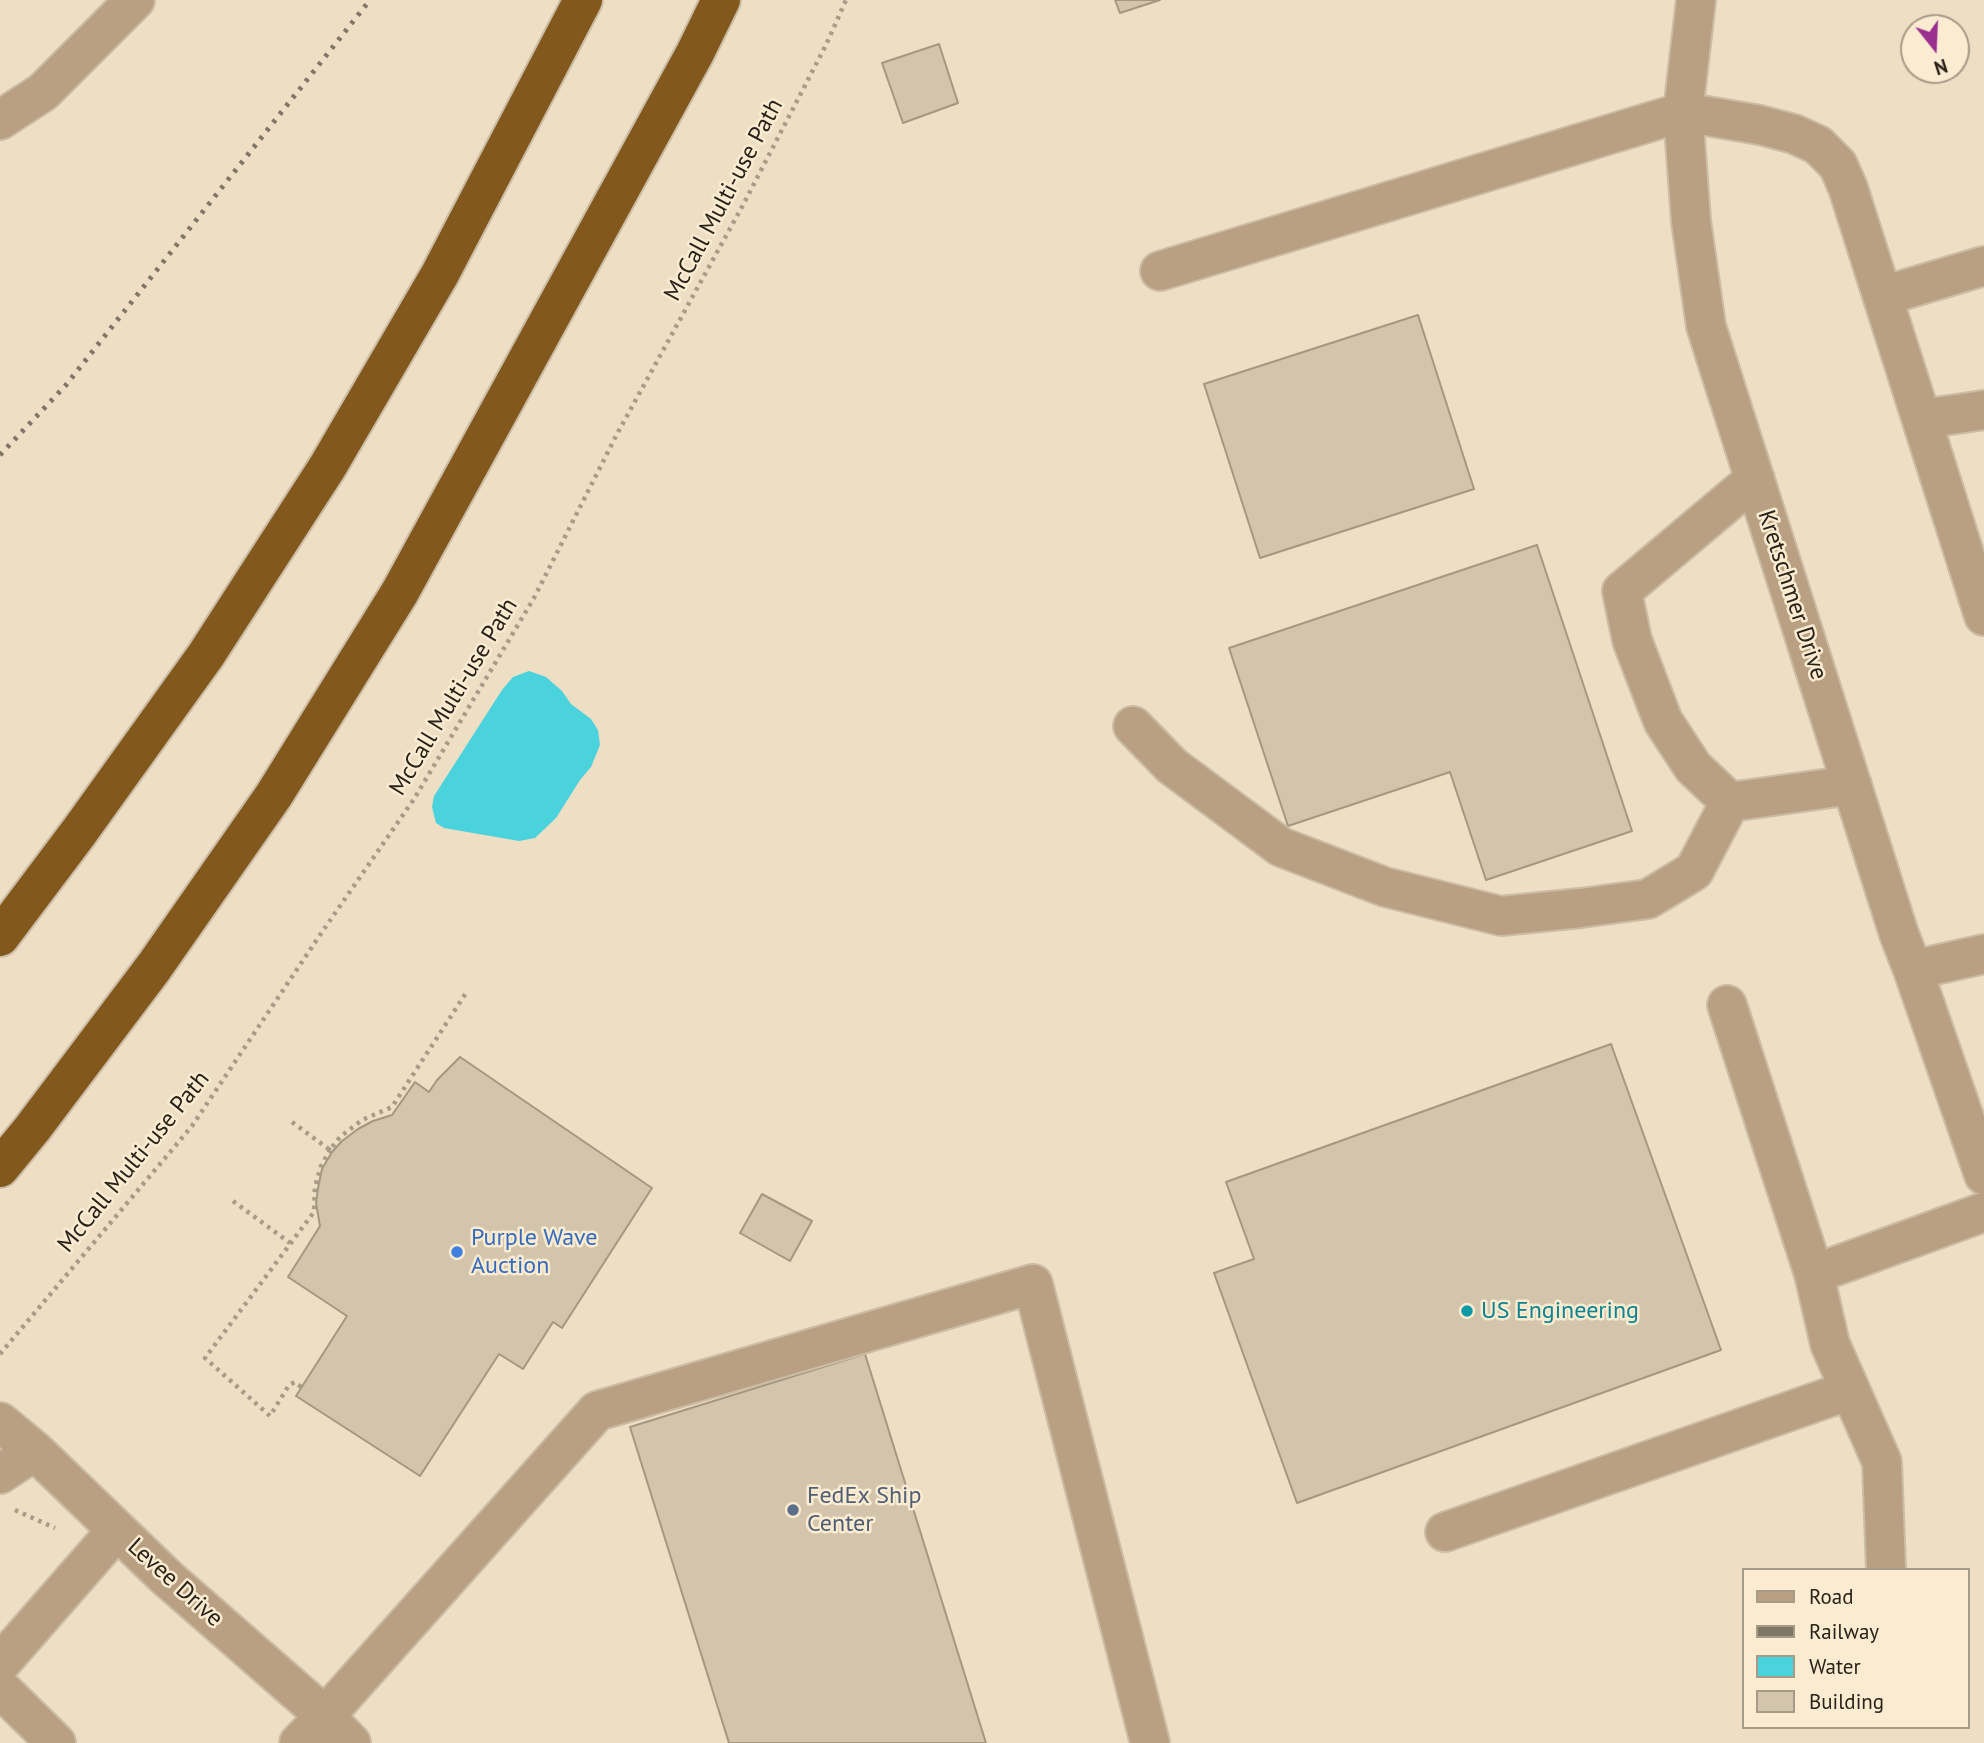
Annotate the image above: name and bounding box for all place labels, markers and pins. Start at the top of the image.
place label: Purple Wave Auction [471,1224,598,1280]
marker: Purple Wave Auction [449,1244,465,1260]
place label: US Engineering [1481,1297,1639,1325]
marker: US Engineering [1459,1303,1475,1319]
place label: FedEx Ship Center [807,1482,921,1538]
marker: FedEx Ship Center [785,1502,801,1518]

